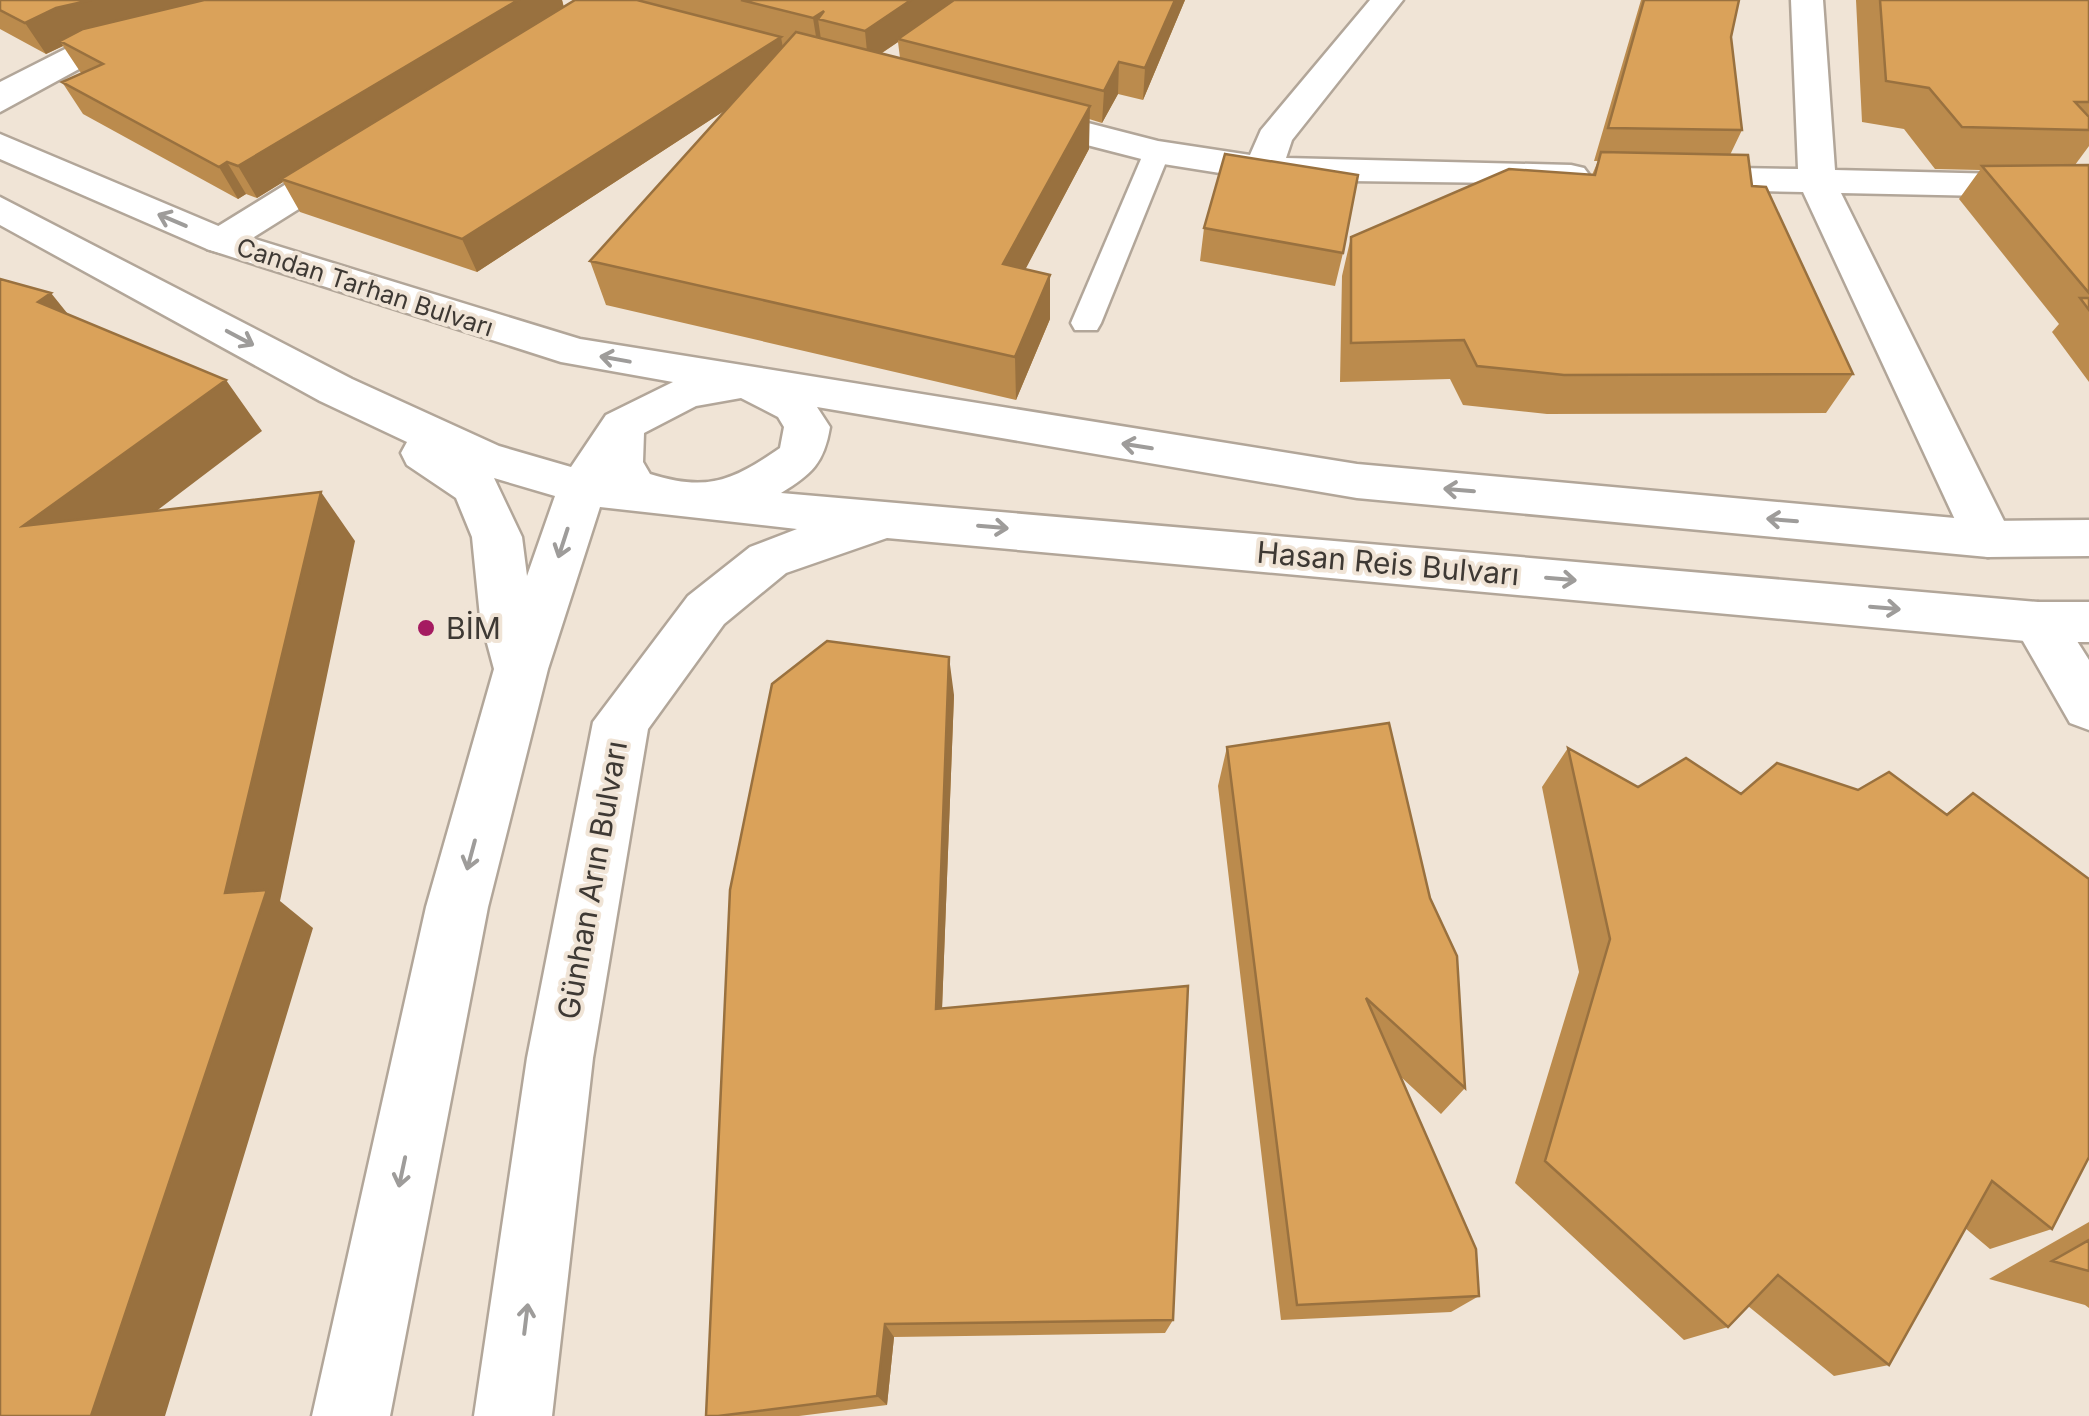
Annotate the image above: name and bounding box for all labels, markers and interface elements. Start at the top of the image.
one-way arrow [157,210,188,228]
street label: Candan Tarhan Bulvarı [233,231,497,343]
one-way arrow [224,329,254,349]
one-way arrow [599,349,632,368]
one-way arrow [1121,436,1154,455]
one-way arrow [1443,481,1475,500]
one-way arrow [1767,510,1799,529]
one-way arrow [977,518,1009,537]
one-way arrow [552,527,570,559]
street label: Hasan Reis Bulvarı [1255,534,1521,592]
one-way arrow [1544,569,1576,588]
one-way arrow [1868,598,1900,617]
place label: BİM [446,610,501,646]
marker: BİM [415,617,437,639]
street label: Günhan Arın Bulvarı [550,738,634,1022]
one-way arrow [461,839,480,870]
one-way arrow [391,1155,410,1187]
one-way arrow [517,1304,535,1336]

